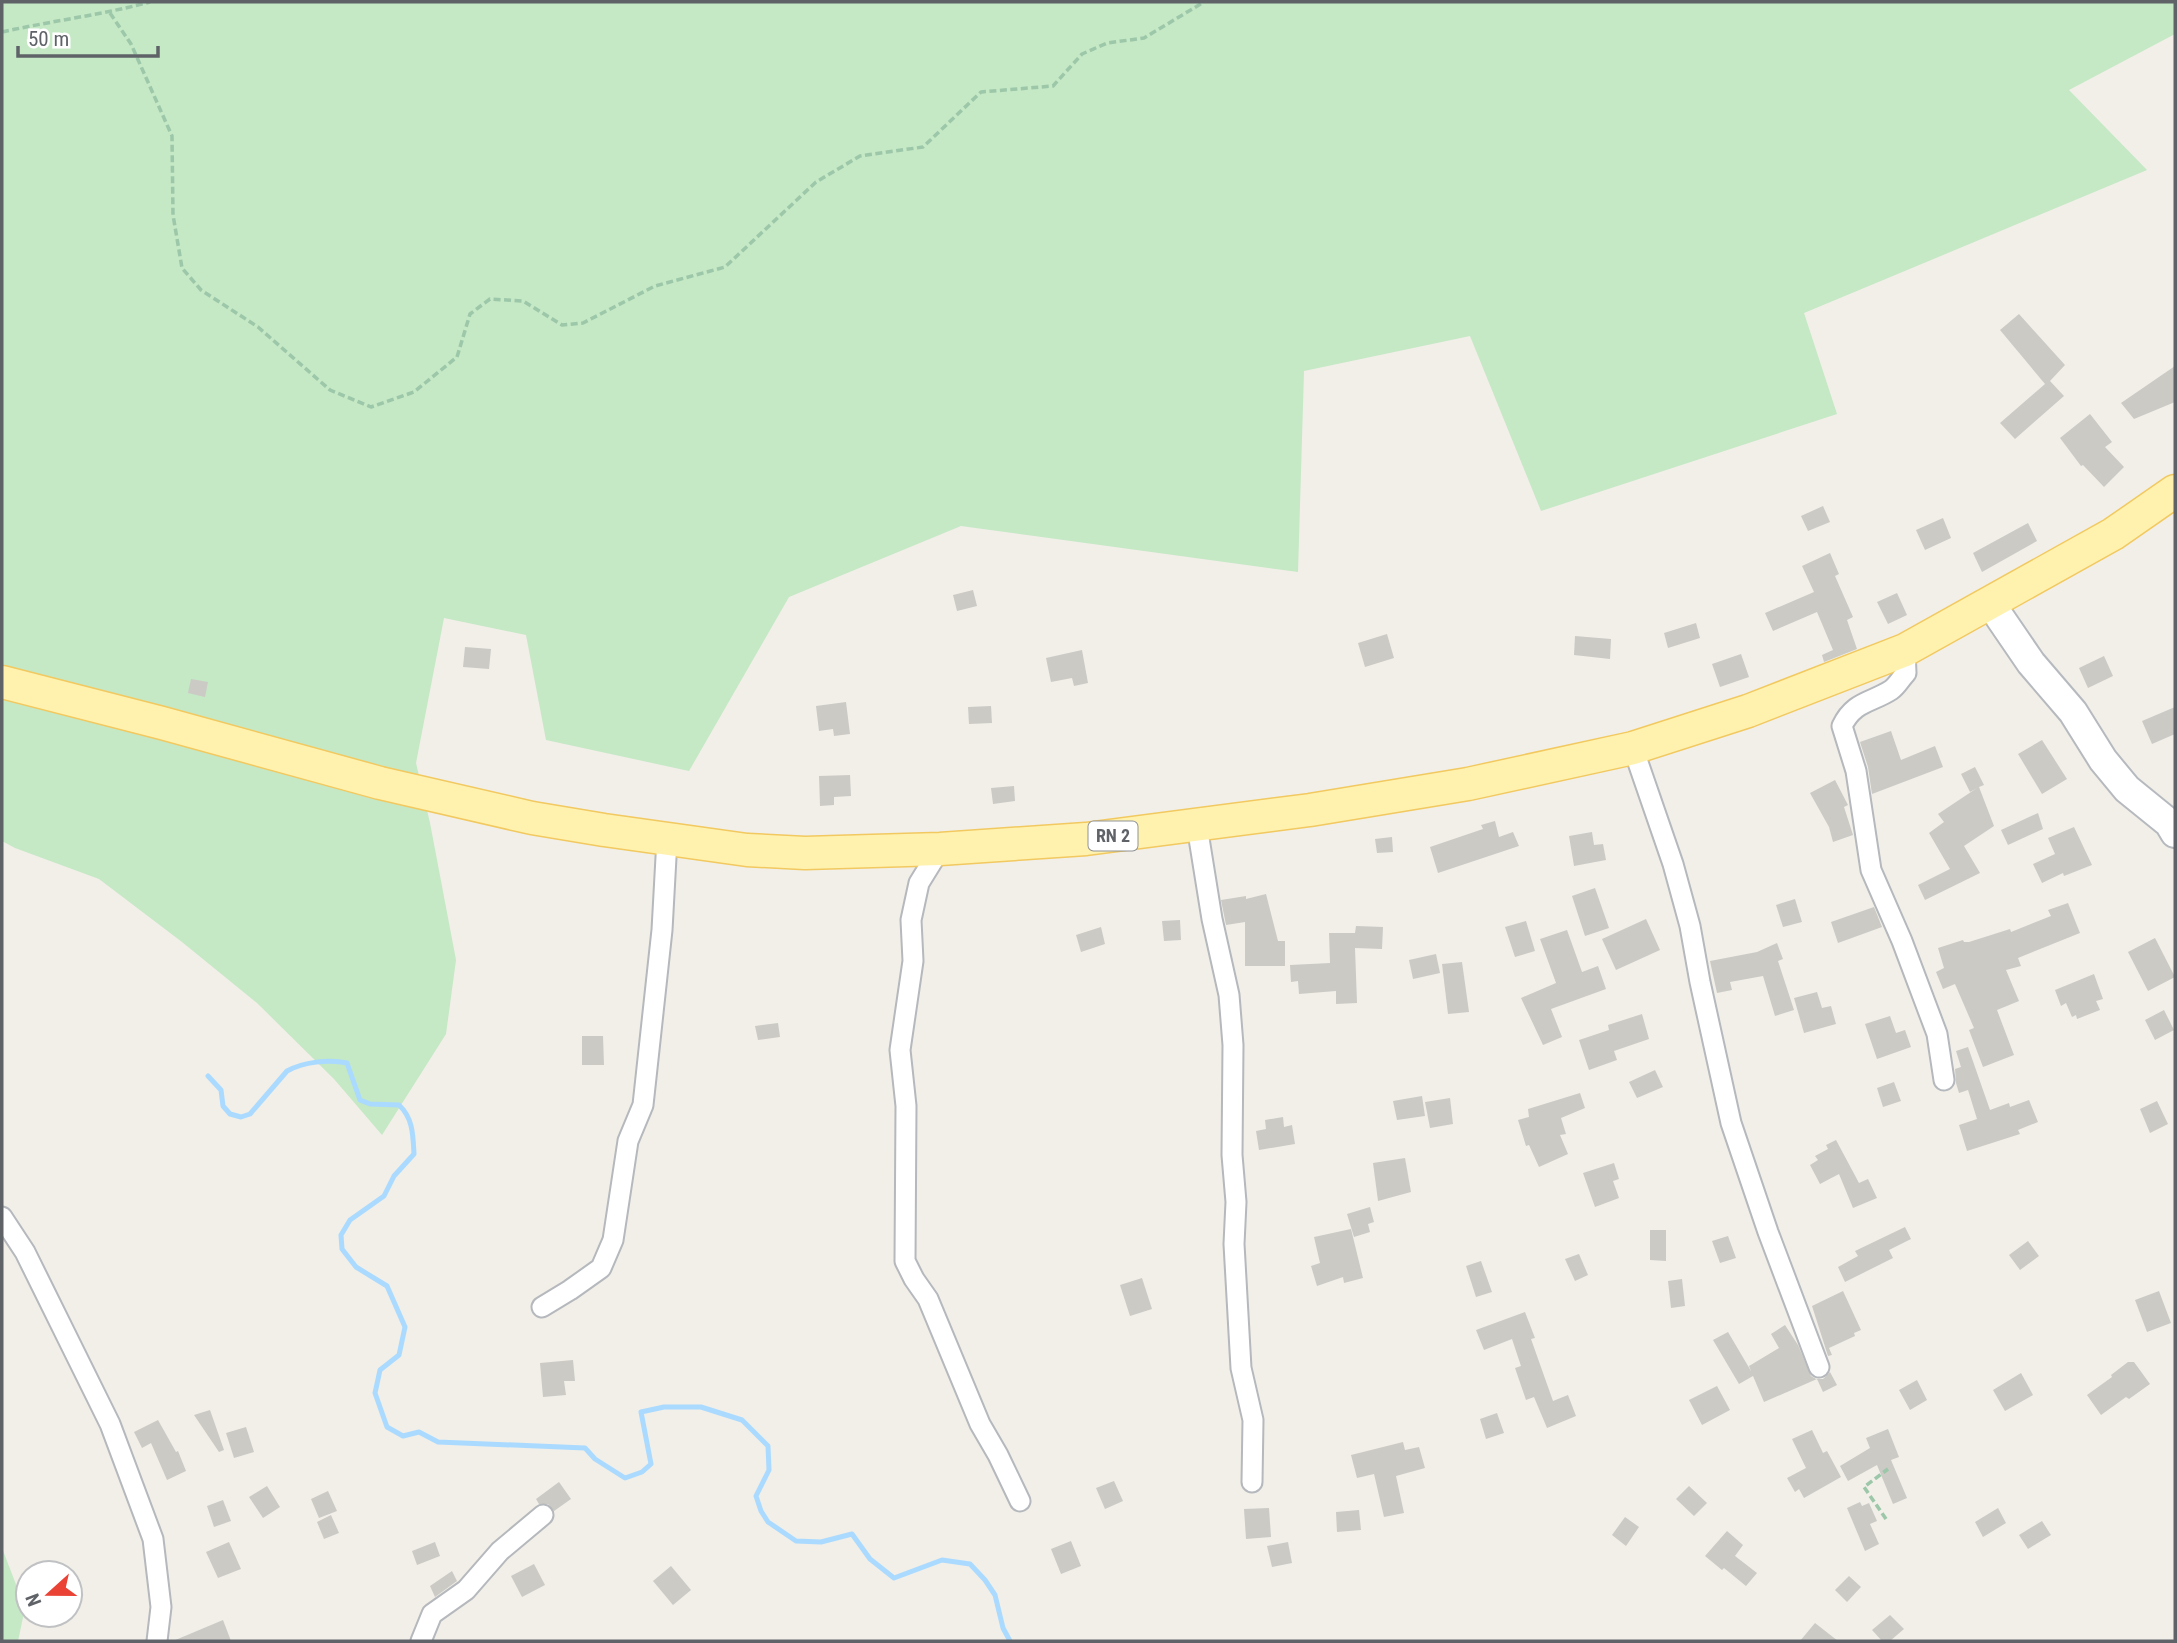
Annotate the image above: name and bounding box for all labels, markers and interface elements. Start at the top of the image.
scale bar [18,14,158,58]
text: 50 m [28,27,69,51]
road number: RN 2 [1088,822,1138,850]
north arrow [14,1559,84,1629]
text: N [21,1590,46,1609]

